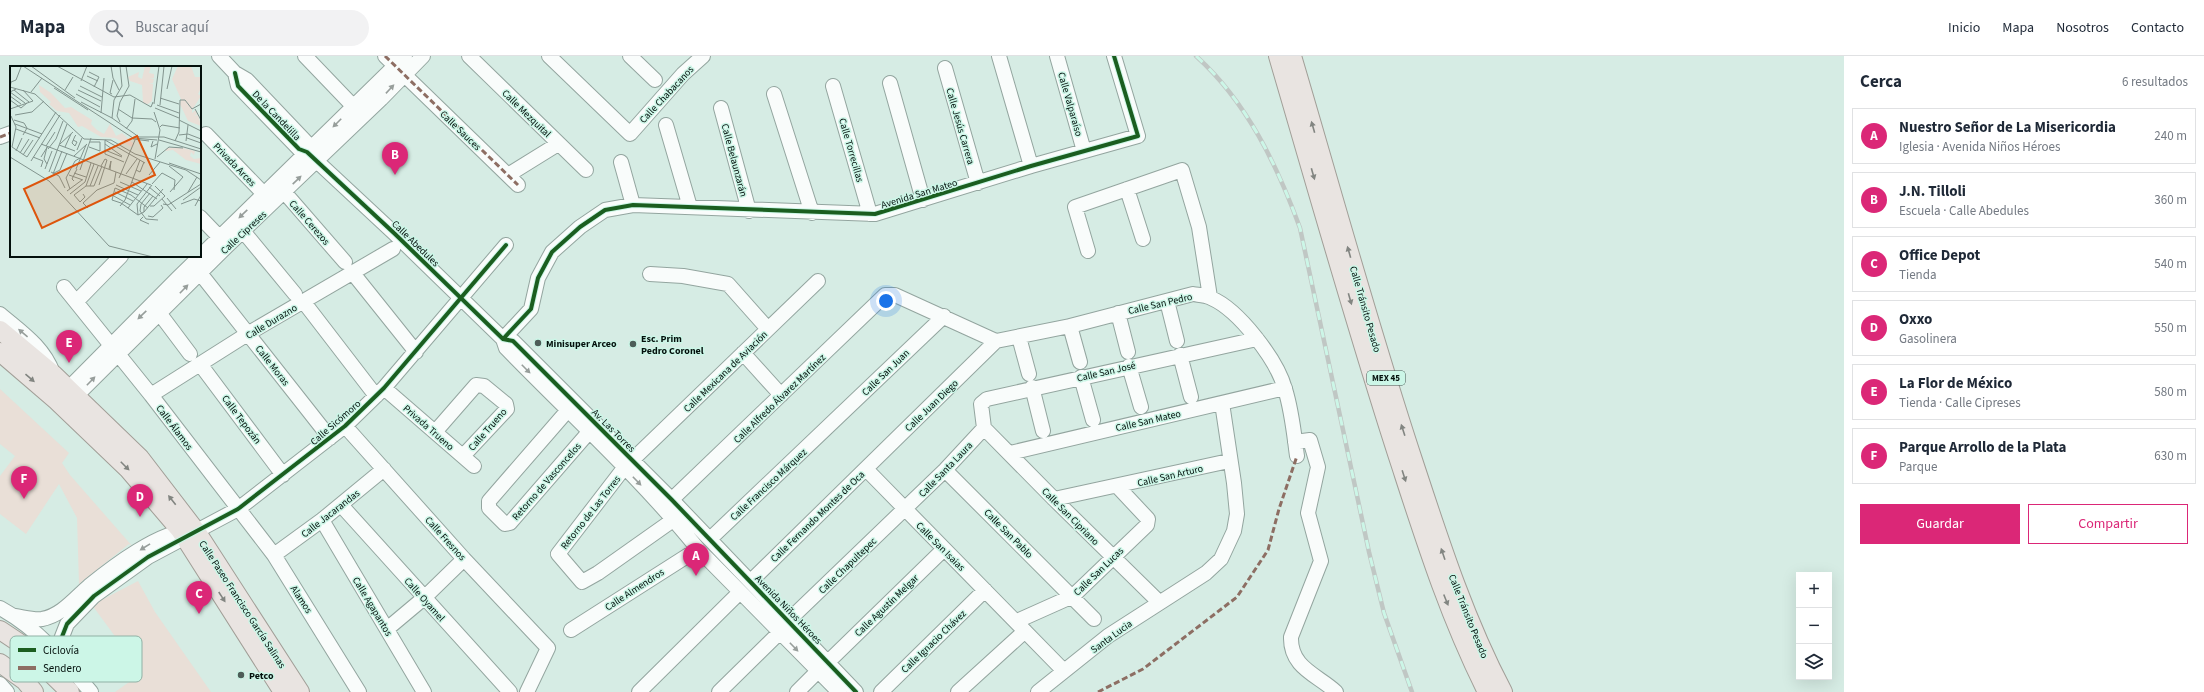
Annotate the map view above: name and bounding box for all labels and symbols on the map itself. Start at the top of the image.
street label: Calle Chabacanos [636,63,697,127]
inset map [10,66,201,257]
street label: Calle Valparaíso [1054,71,1086,138]
one-way arrow [386,84,395,94]
street label: Calle Jesús Carrera [942,86,978,166]
street label: Calle Mezquital [499,87,554,141]
street label: De la Candelilla [249,88,304,144]
street label: Calle Sauces [437,108,484,154]
street label: Calle Torrecillas [835,117,867,184]
one-way arrow [332,118,342,128]
one-way arrow [1310,121,1316,133]
street label: Calle Belaunzarán [718,122,750,198]
street label: Privada Arces [210,140,259,190]
pin: B [382,142,408,175]
one-way arrow [1310,168,1316,180]
one-way arrow [292,175,302,185]
street label: Avenida San Mateo [879,176,959,212]
street label: Calle Cerezos [286,197,333,248]
street label: Calle Cipreses [218,208,270,258]
one-way arrow [238,209,249,218]
street label: Calle Abedules [388,217,442,270]
one-way arrow [1346,246,1352,258]
street label: Calle Tránsito Pesado [1346,264,1384,354]
one-way arrow [179,284,189,294]
street label: Calle San Pedro [1127,290,1194,318]
your location [876,291,896,311]
one-way arrow [1347,293,1353,305]
street label: Calle Durazno [243,301,300,343]
one-way arrow [137,311,147,320]
street label: Calle Mexicana de Aviación [681,328,771,416]
one-way arrow [18,329,28,338]
pin: E [56,330,82,363]
place label: Esc. Prim Pedro Coronel [641,332,704,358]
place label: Minisuper Arceo [546,337,617,351]
marker: Minisuper Arceo [533,338,543,348]
marker: Esc. Prim Pedro Coronel [628,339,638,349]
street label: Calle Moras [252,342,292,389]
street label: Calle San Juan [859,346,913,399]
street label: Calle Alfredo Álvarez Martínez [730,351,829,447]
street label: Calle San José [1075,358,1137,386]
one-way arrow [521,364,531,374]
road number: MEX 45 [1367,371,1405,385]
one-way arrow [24,373,35,382]
one-way arrow [86,376,96,386]
street label: Calle Juan Diego [902,377,961,435]
street label: Calle Tepozán [218,392,264,447]
street label: Calle Sicómoro [307,397,364,449]
street label: Calle Álamos [152,402,196,453]
street label: Privada Trueno [400,402,457,454]
street label: Calle Trueno [465,405,510,454]
street label: Av. Las Torres [588,406,638,456]
street label: Calle San Mateo [1114,407,1182,435]
one-way arrow [1400,424,1406,436]
street label: Calle Santa Laura [916,439,976,501]
street label: Retorno de Vasconcelos [509,440,584,524]
street label: Calle Francisco Márquez [727,445,810,524]
one-way arrow [120,461,129,471]
street label: Calle San Arturo [1136,462,1205,490]
pin: F [11,466,37,499]
street label: Calle Fernando Montes de Oca [767,468,868,566]
one-way arrow [1401,471,1407,483]
street label: Retorno de Las Torres [558,473,624,552]
one-way arrow [632,476,642,486]
pin: D [127,484,153,517]
street label: Calle San Cipriano [1038,485,1102,549]
street label: Calle Jacarandas [298,487,363,541]
one-way arrow [168,495,176,506]
street label: Calle San Pablo [981,506,1036,561]
street label: Calle Fresnos [422,513,469,564]
street label: Calle San Isaias [913,519,968,574]
street label: Calle Chapultepec [816,534,880,597]
street label: Calle Paseo Francisco García Salinas [197,538,289,670]
one-way arrow [140,543,150,551]
pin: A [683,543,709,576]
street label: Calle San Lucas [1071,544,1127,599]
one-way arrow [1440,547,1446,559]
street label: Calle Almendros [602,565,667,614]
street label: Calle Agustín Melgar [852,571,922,640]
street label: Avenida Niños Héroes [752,572,825,647]
street label: Calle Tránsito Pesado [1445,572,1491,660]
street label: Calle Agapantos [349,574,395,639]
street label: Calle Oyamel [401,575,448,625]
pin: C [186,581,212,614]
street label: Alamos [287,583,315,616]
one-way arrow [218,592,226,602]
one-way arrow [1443,594,1449,606]
street label: Calle Ignacio Chávez [898,607,969,676]
street label: Santa Lucia [1088,617,1135,657]
legend [10,636,142,682]
one-way arrow [789,642,799,652]
text: Ciclovía [43,643,79,658]
text: Sendero [43,661,82,676]
place label: Petco [249,669,274,683]
marker: Petco [236,670,246,680]

